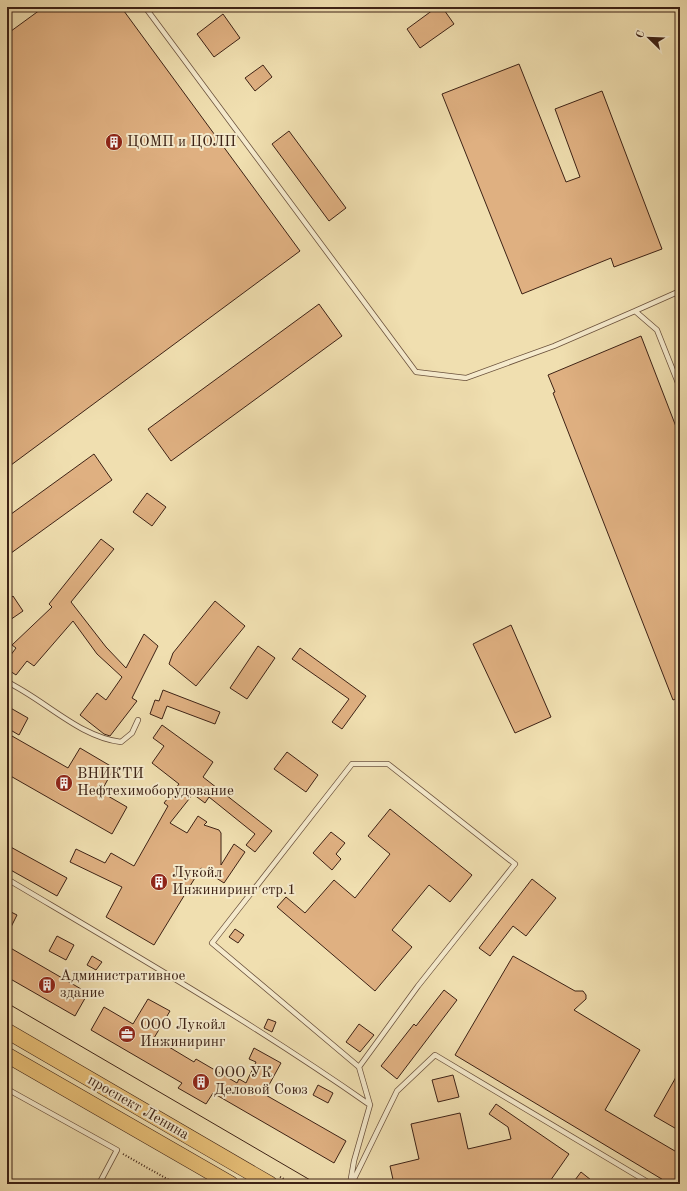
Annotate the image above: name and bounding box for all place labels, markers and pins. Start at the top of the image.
building icon: ЦОМП и ЦОЛП [104,132,124,152]
place label: ЦОМП и ЦОЛП [127,135,236,150]
place label: ВНИКТИ Нефтехимоборудование [77,767,234,799]
building icon: ВНИКТИ Нефтехимоборудование [54,773,74,793]
place label: Лукойл Инжиниринг стр.1 [172,866,296,898]
building icon: Лукойл Инжиниринг стр.1 [149,872,169,892]
place label: Административное здание [60,969,186,1001]
building icon: Административное здание [37,975,57,995]
place label: ООО Лукойл Инжиниринг [140,1018,226,1050]
office icon: ООО Лукойл Инжиниринг [117,1024,137,1044]
place label: ООО УК Деловой Союз [214,1066,308,1098]
building icon: ООО УК Деловой Союз [191,1072,211,1092]

